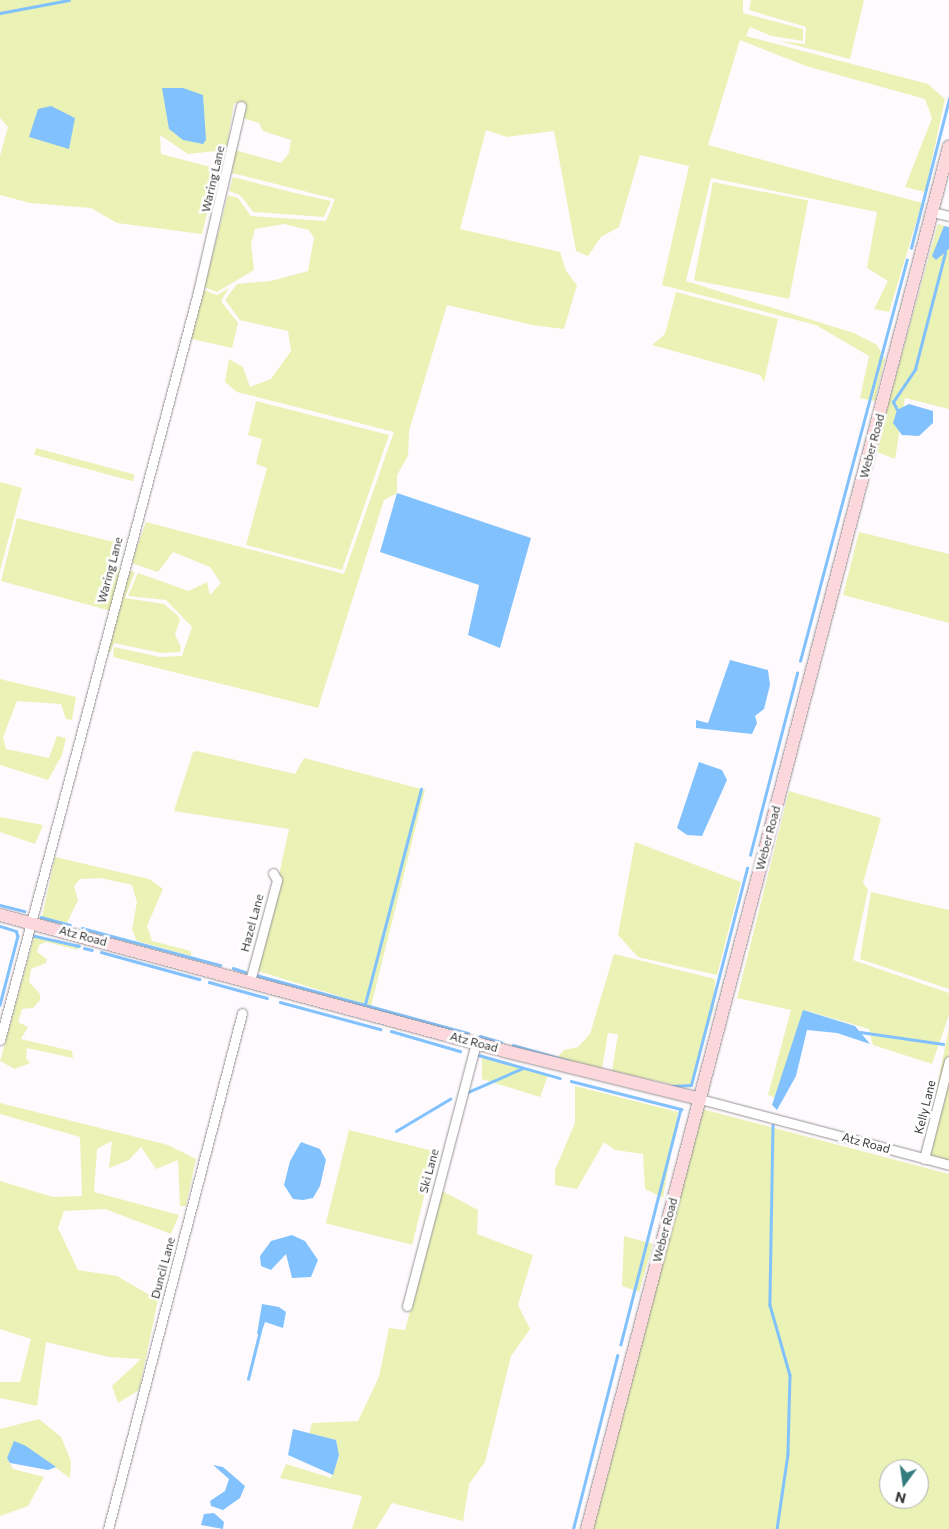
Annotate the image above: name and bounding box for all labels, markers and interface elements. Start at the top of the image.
street label: Waring Lane [198,144,228,214]
street label: Weber Road [856,412,888,480]
street label: Waring Lane [94,535,126,605]
street label: Weber Road [752,804,784,872]
street label: Hazel Lane [237,893,267,953]
street label: Atz Road [57,923,109,949]
street label: Atz Road [448,1029,500,1055]
street label: Kelly Lane [911,1079,939,1135]
street label: Atz Road [840,1130,892,1156]
street label: Ski Lane [416,1147,442,1195]
street label: Weber Road [649,1196,681,1264]
street label: Duncil Lane [148,1236,178,1300]
north arrow [879,1459,929,1509]
text: N [893,1489,908,1508]

